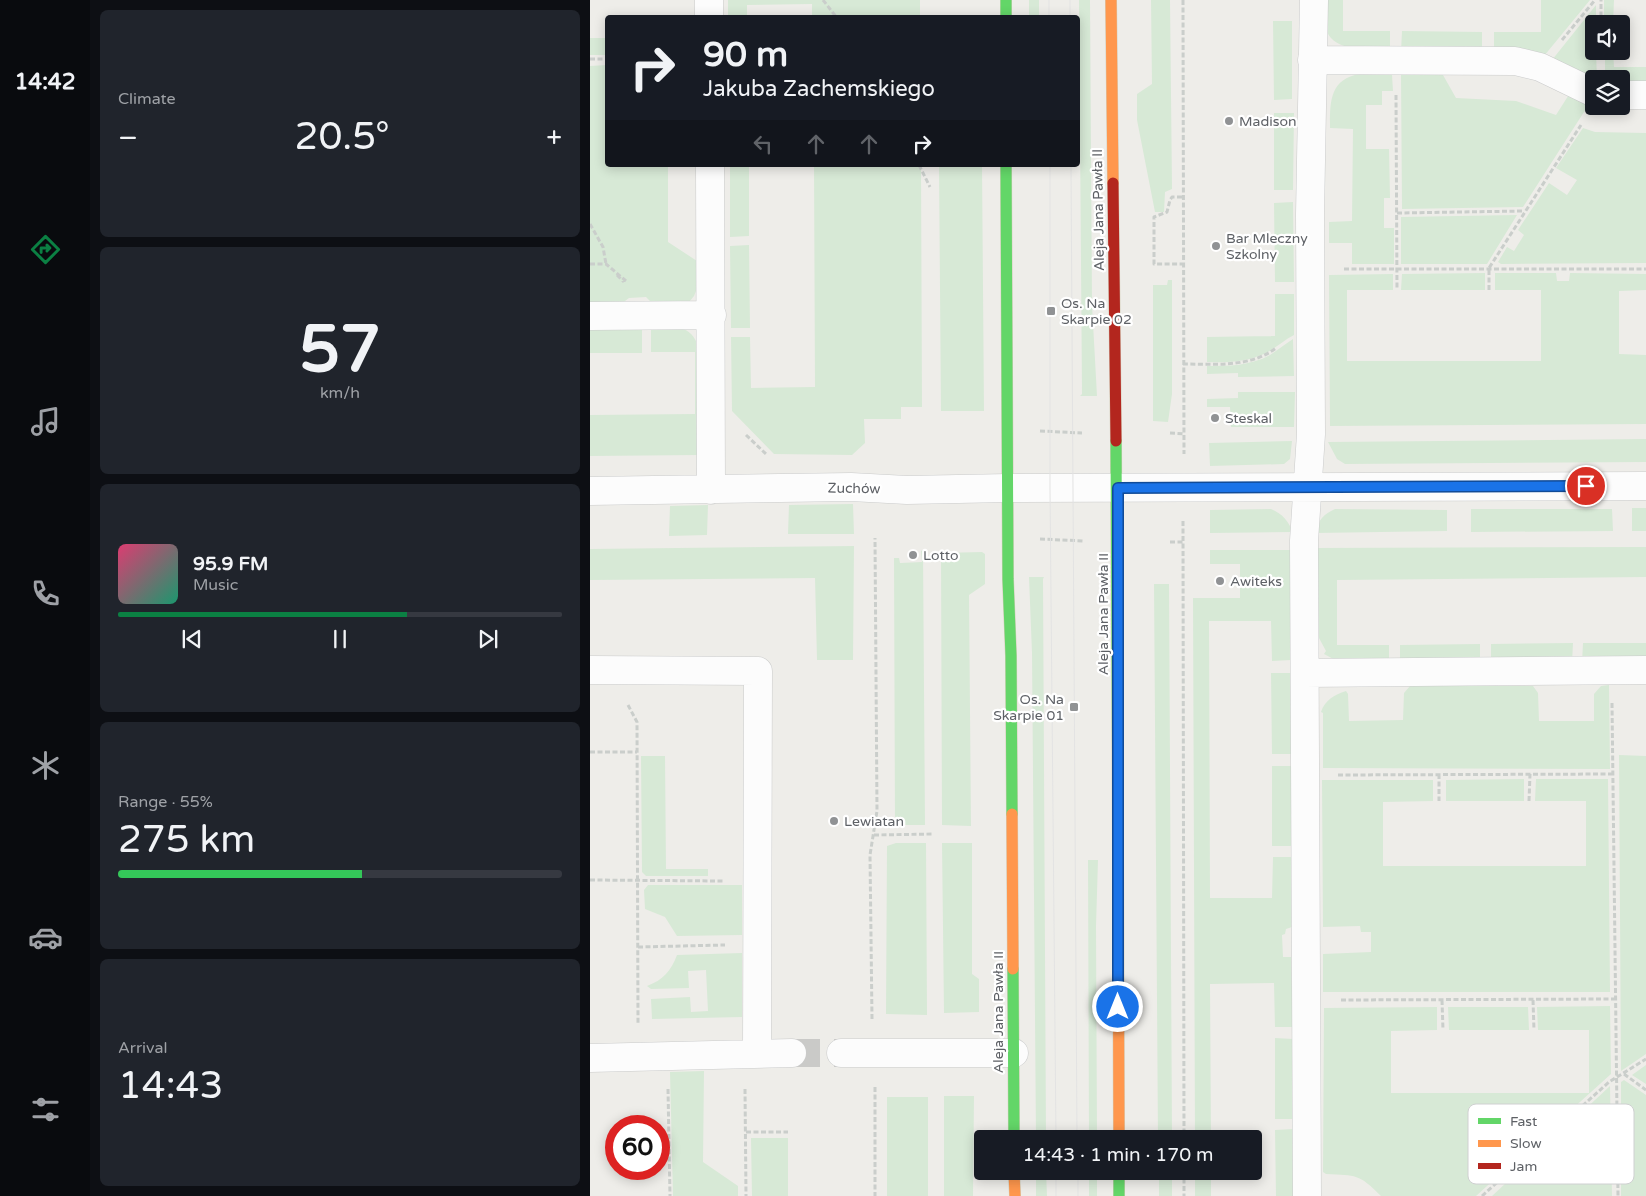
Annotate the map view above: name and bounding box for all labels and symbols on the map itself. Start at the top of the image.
place label: Madison [1239,113,1296,130]
marker: Madison [1223,115,1235,127]
street label: Aleja Jana Pawła II [1089,149,1108,271]
place label: Bar Mleczny Szkolny [1226,230,1308,263]
marker: Bar Mleczny Szkolny [1210,240,1222,252]
place label: Os. Na Skarpie 02 [1061,295,1132,328]
marker: Os. Na Skarpie 02 [1045,305,1057,317]
place label: Steskal [1225,410,1272,427]
marker: Steskal [1209,412,1221,424]
pin [1565,465,1607,507]
street label: Zuchów [827,480,881,497]
place label: Lotto [923,547,959,564]
marker: Lotto [907,549,919,561]
street label: Aleja Jana Pawła II [1095,553,1112,675]
place label: Awiteks [1230,573,1282,590]
marker: Awiteks [1214,575,1226,587]
place label: Os. Na Skarpie 01 [993,691,1064,724]
marker: Os. Na Skarpie 01 [1068,701,1080,713]
place label: Lewiatan [844,813,904,830]
marker: Lewiatan [828,815,840,827]
street label: Aleja Jana Pawła II [990,951,1007,1073]
position arrow [1091,980,1143,1032]
legend [1468,1104,1634,1184]
text: Fast [1510,1113,1538,1130]
speed limit sign: 60 [605,1115,670,1180]
text: Slow [1510,1135,1542,1152]
text: Jam [1510,1158,1537,1175]

